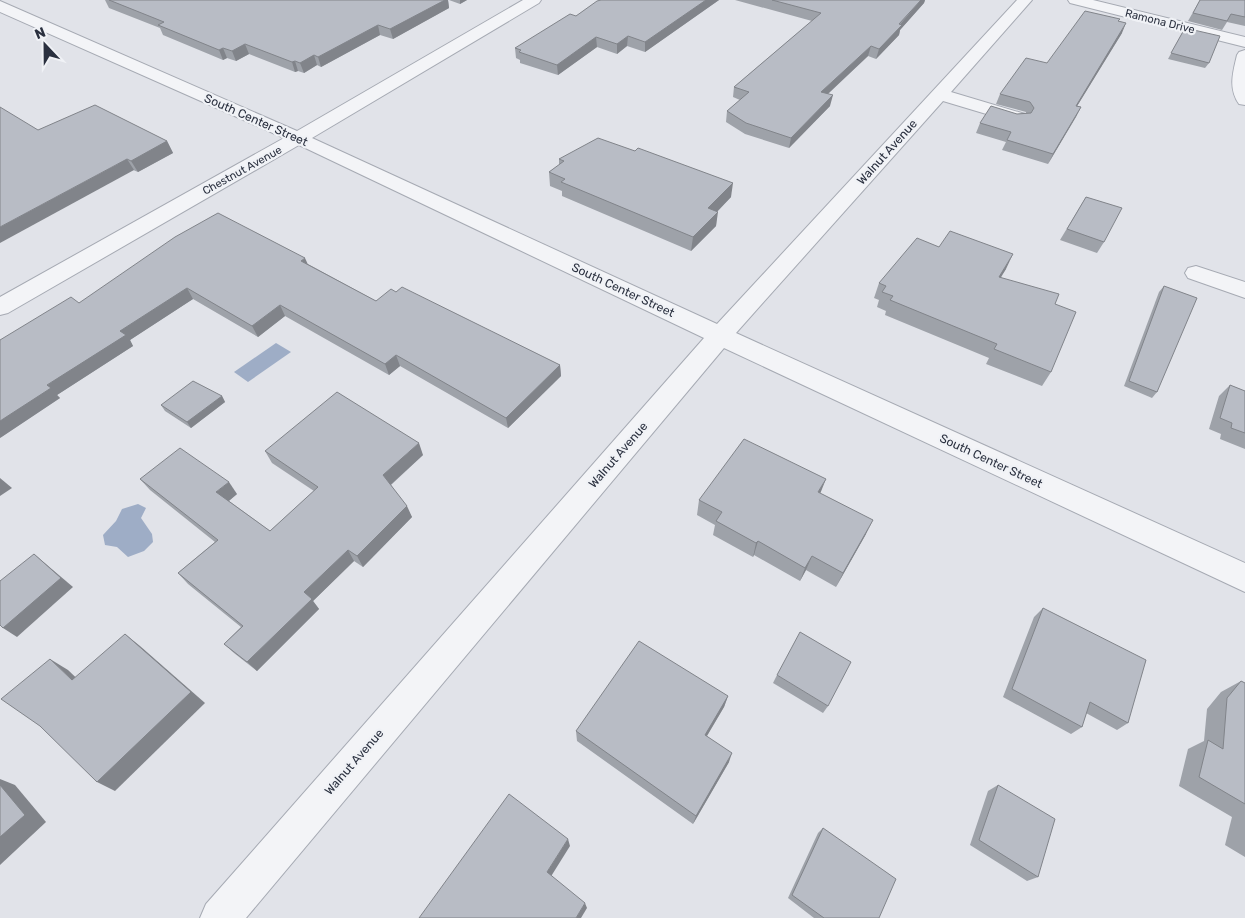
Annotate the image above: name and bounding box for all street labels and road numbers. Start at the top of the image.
street label: Ramona Drive [1124,7,1196,36]
street label: South Center Street [202,91,310,149]
street label: Walnut Avenue [854,116,920,187]
street label: Chestnut Avenue [200,143,284,198]
street label: South Center Street [569,260,677,320]
street label: Walnut Avenue [586,419,651,491]
street label: South Center Street [937,431,1045,491]
street label: Walnut Avenue [322,726,387,798]

